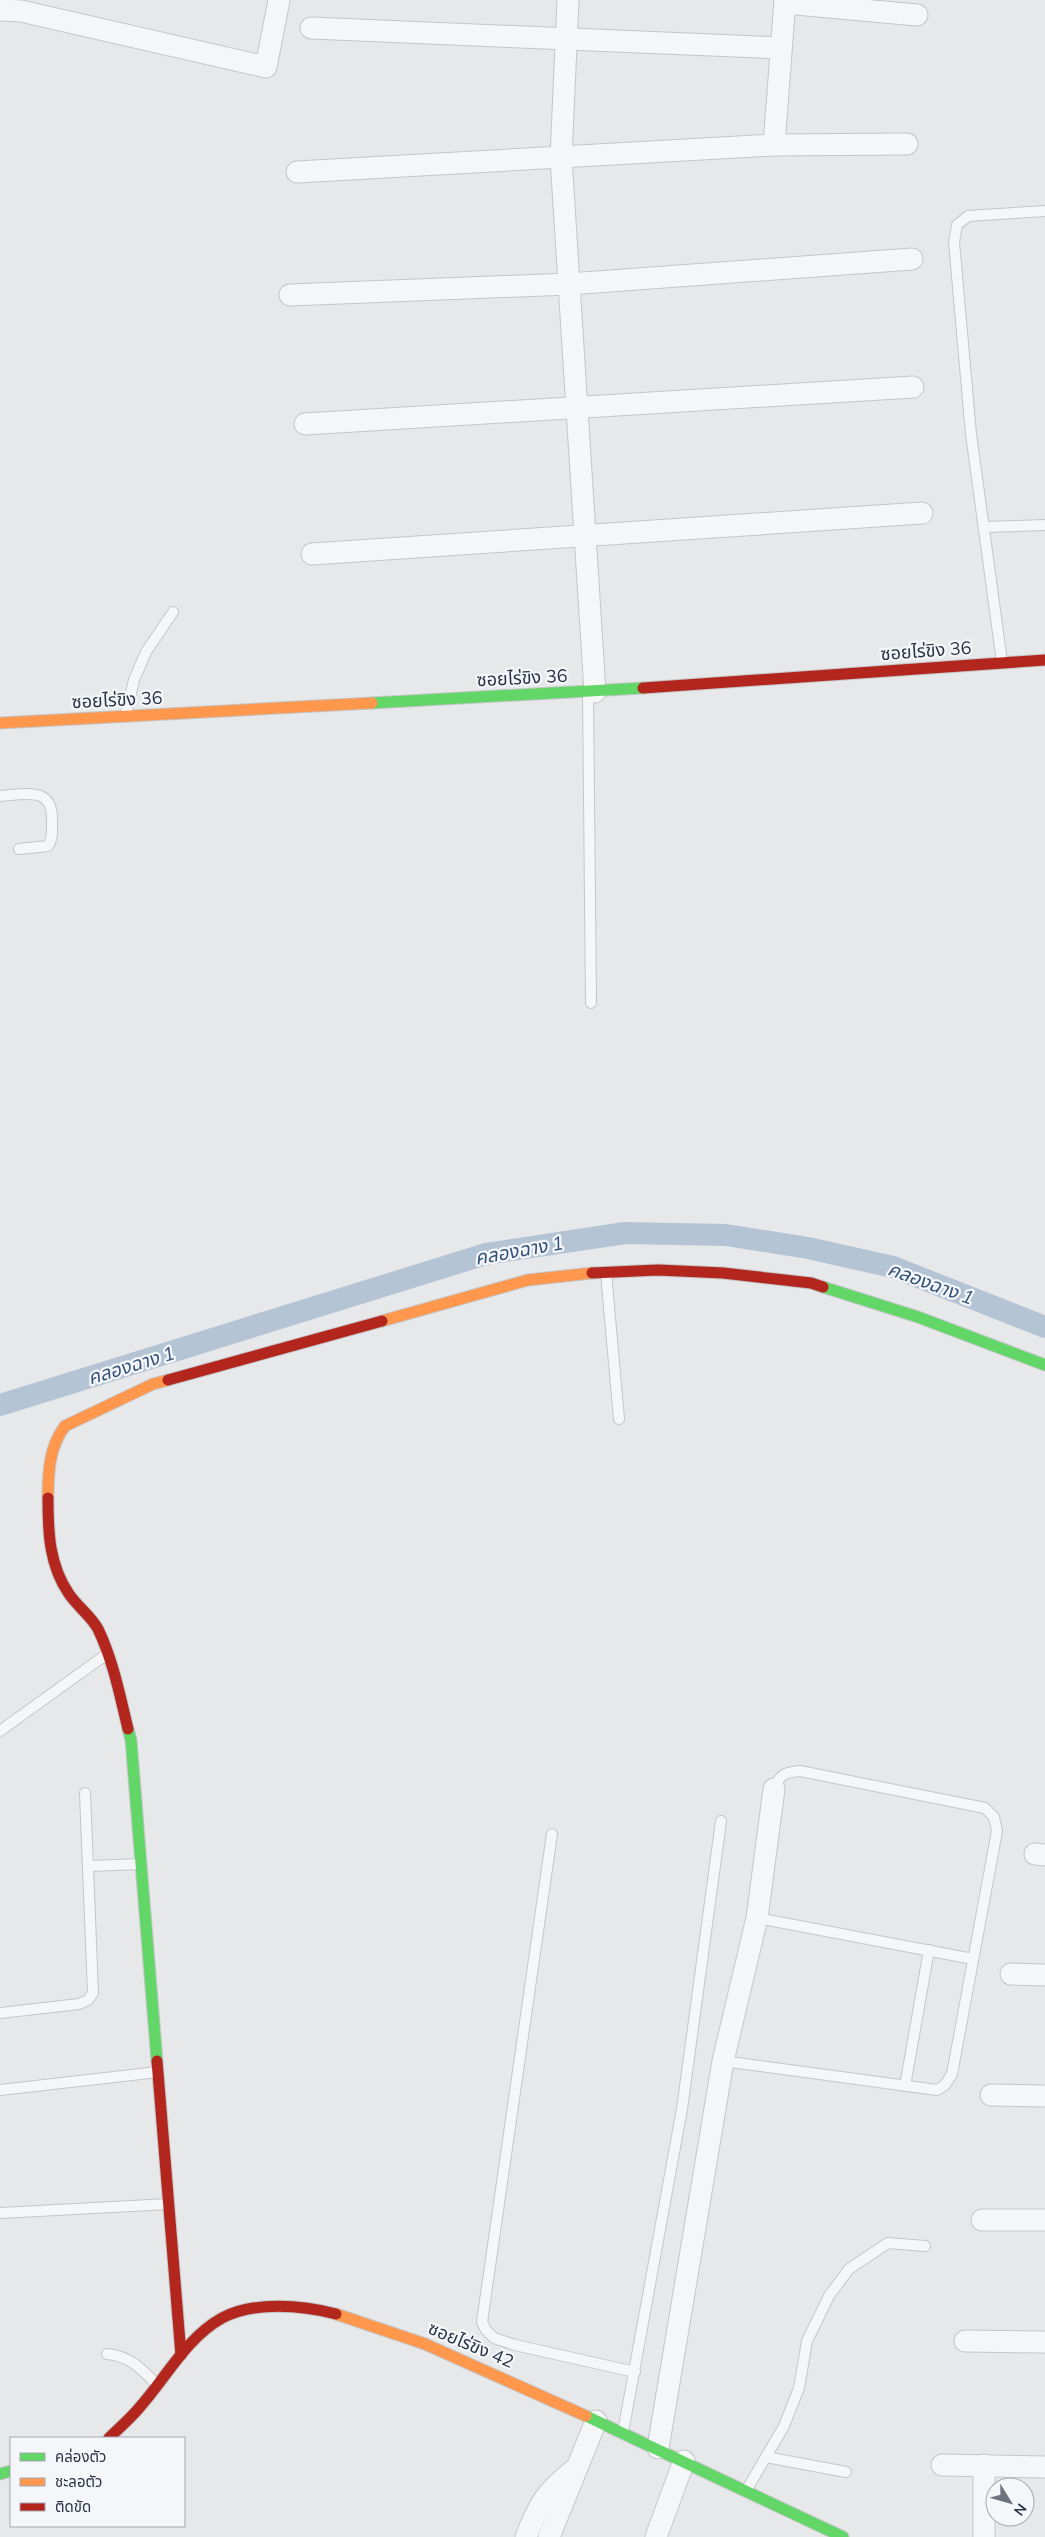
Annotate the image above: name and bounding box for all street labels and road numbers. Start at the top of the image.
street label: ซอยไร่ขิง 36 [880,636,972,665]
street label: ซอยไร่ขิง 36 [476,664,568,691]
street label: ซอยไร่ขิง 36 [71,686,163,713]
street label: ซอยไร่ขิง 42 [425,2316,518,2373]

